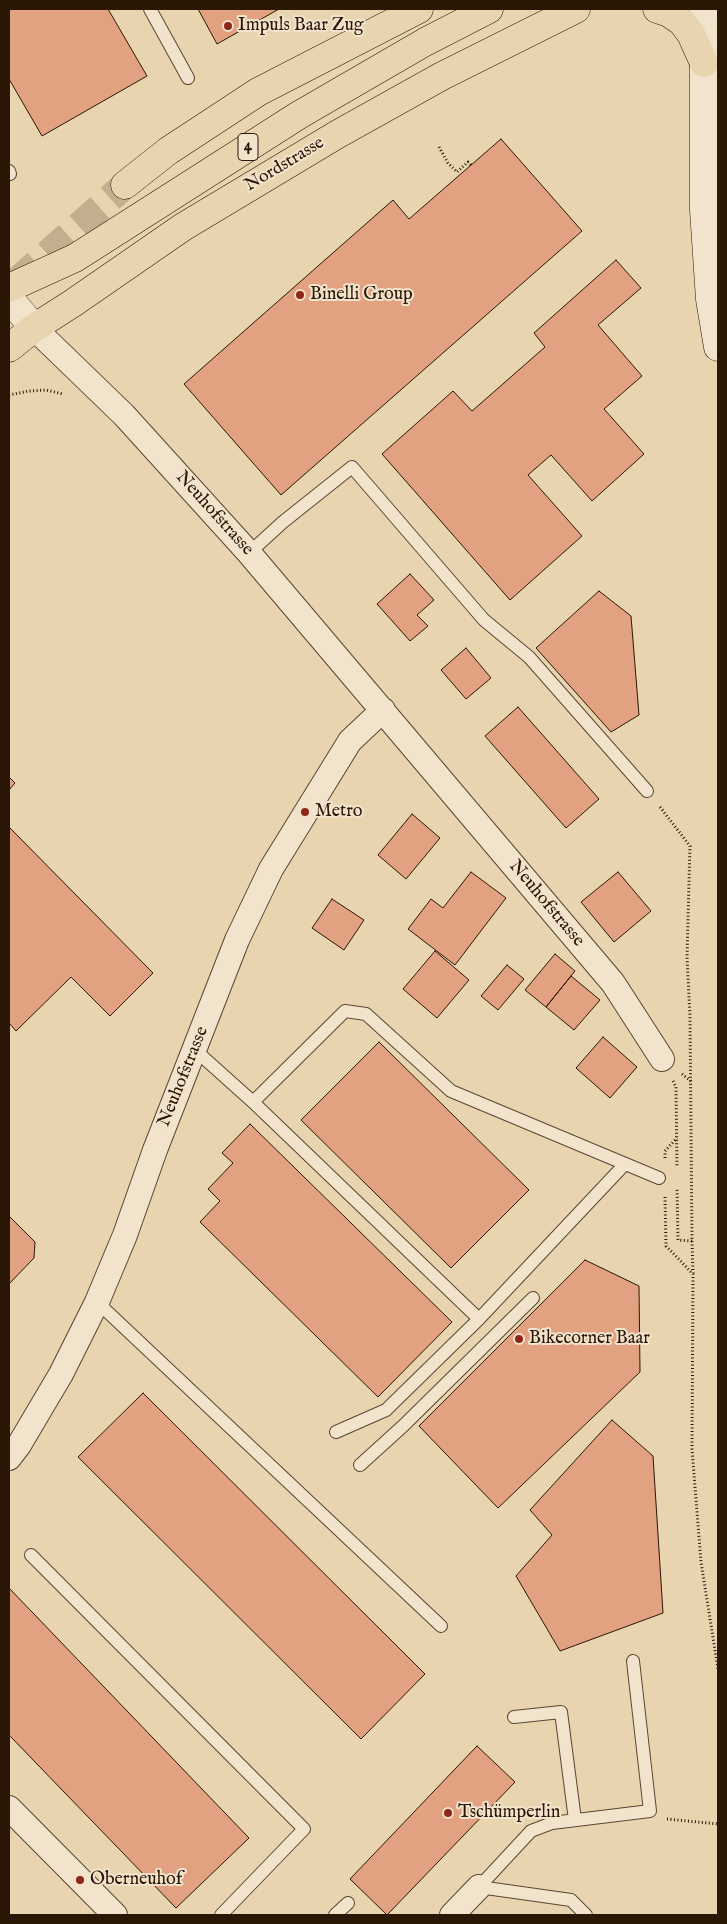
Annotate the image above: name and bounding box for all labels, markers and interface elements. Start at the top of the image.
place label: Impuls Baar Zug [238,15,364,37]
marker: Impuls Baar Zug [222,20,234,32]
street label: Nordstrasse [241,133,329,197]
road number: 4 [238,134,258,160]
place label: Binelli Group [310,284,413,306]
marker: Binelli Group [294,289,306,301]
street label: Neuhofstrasse [170,467,258,561]
place label: Metro [315,801,363,823]
marker: Metro [299,806,311,818]
street label: Neuhofstrasse [504,856,588,952]
street label: Neuhofstrasse [154,1024,214,1130]
place label: Bikecorner Baar [529,1328,650,1350]
marker: Bikecorner Baar [513,1333,525,1345]
place label: Tschümperlin [458,1802,560,1824]
marker: Tschümperlin [442,1807,454,1819]
place label: Oberneuhof [90,1869,182,1891]
marker: Oberneuhof [74,1874,86,1886]

